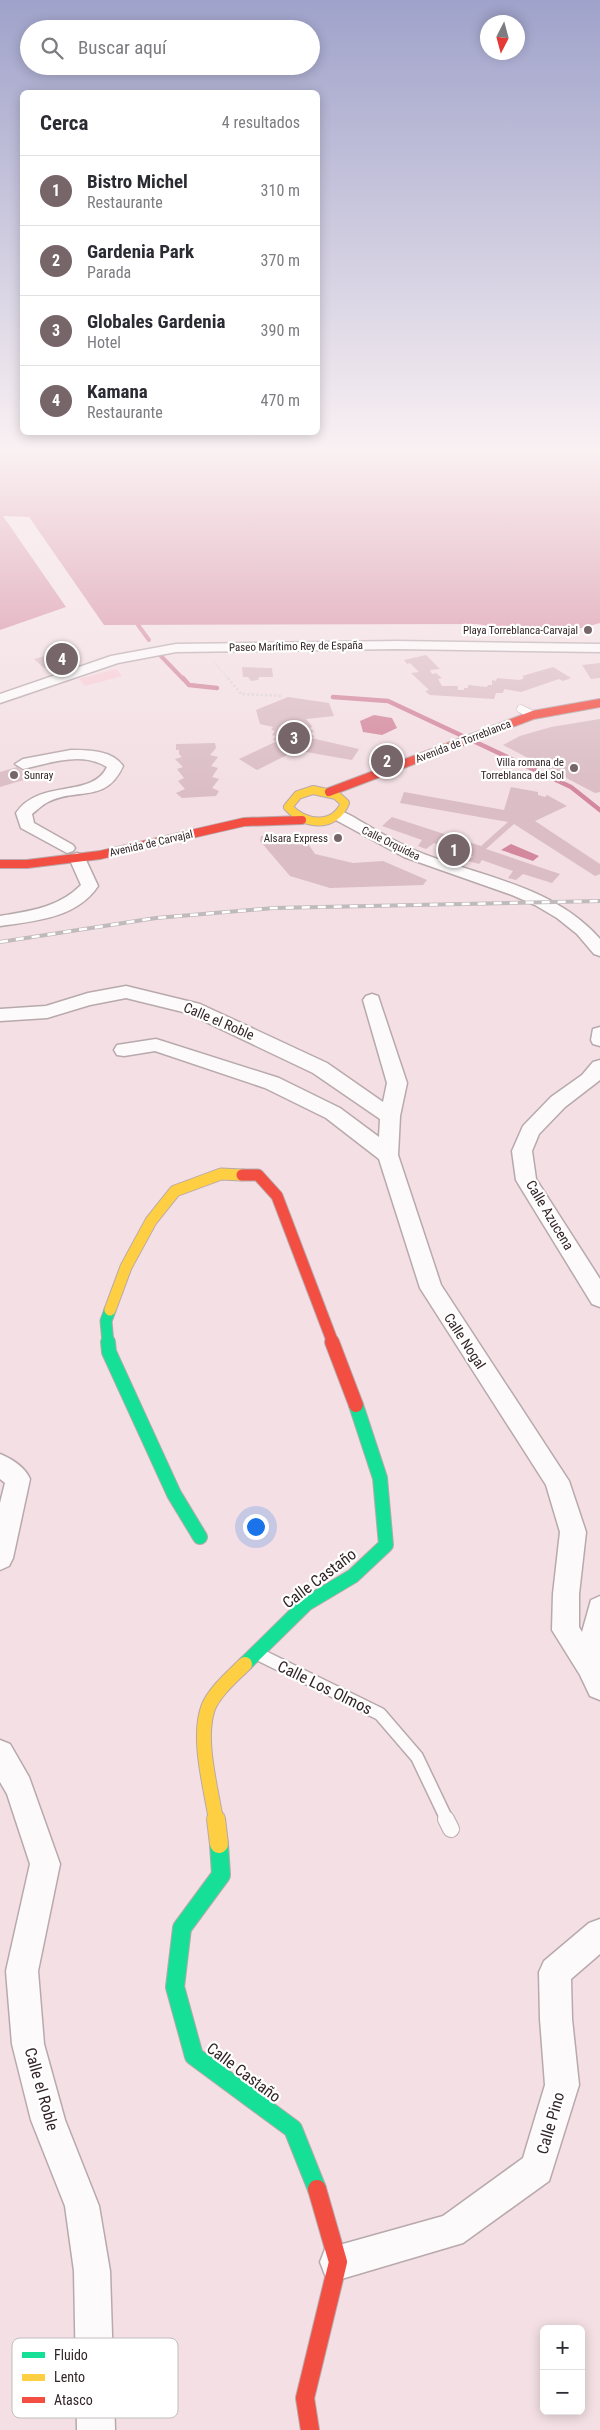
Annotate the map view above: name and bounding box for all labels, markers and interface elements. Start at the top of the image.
north arrow [480,15,525,60]
search box [20,20,320,75]
icon: search [38,34,66,62]
text: Buscar aquí [78,36,167,59]
text: Cerca [40,111,88,135]
text: 4 resultados [222,113,300,132]
text: Bistro Michel [87,170,188,193]
text: 1 [52,181,60,200]
text: 310 m [261,181,300,200]
text: Restaurante [87,193,163,212]
text: Gardenia Park [87,240,194,263]
text: 2 [52,251,60,270]
text: 370 m [261,251,300,270]
text: Parada [87,263,131,282]
text: Globales Gardenia [87,310,225,333]
text: 3 [52,321,60,340]
text: 390 m [261,321,300,340]
text: Hotel [87,333,121,352]
text: Kamana [87,380,148,403]
text: 4 [52,391,60,410]
text: 470 m [261,391,300,410]
text: Restaurante [87,403,163,422]
place label: Playa Torreblanca-Carvajal [463,624,578,637]
marker: Playa Torreblanca-Carvajal [582,624,594,636]
street label: Paseo Marítimo Rey de España [229,639,363,654]
pin: 4 [46,640,78,678]
street label: Avenida de Torreblanca [414,717,513,766]
pin: 3 [278,719,310,757]
pin: 2 [371,742,403,780]
place label: Villa romana de Torreblanca del Sol [481,756,564,782]
marker: Villa romana de Torreblanca del Sol [568,762,580,774]
marker: Sunray [8,769,20,781]
place label: Sunray [24,769,54,782]
street label: Calle Orquidea [359,824,422,863]
street label: Avenida de Carvajal [108,828,194,859]
pin: 1 [438,831,470,869]
place label: Alsara Express [264,832,328,845]
marker: Alsara Express [332,832,344,844]
street label: Calle el Roble [181,999,257,1043]
street label: Calle Azucena [523,1177,577,1253]
street label: Calle Nogal [441,1310,489,1372]
your location [243,1514,269,1540]
street label: Calle Castaño [279,1544,360,1612]
street label: Calle Los Olmos [275,1656,375,1718]
street label: Calle Castaño [203,2038,284,2106]
street label: Calle el Roble [21,2045,62,2133]
street label: Calle Pino [533,2090,568,2156]
map controls [540,2325,585,2415]
button: + [540,2325,585,2370]
legend [12,2338,178,2418]
text: Fluido [54,2347,88,2363]
text: Lento [54,2369,85,2385]
button: − [540,2370,585,2415]
text: Atasco [54,2392,93,2408]

